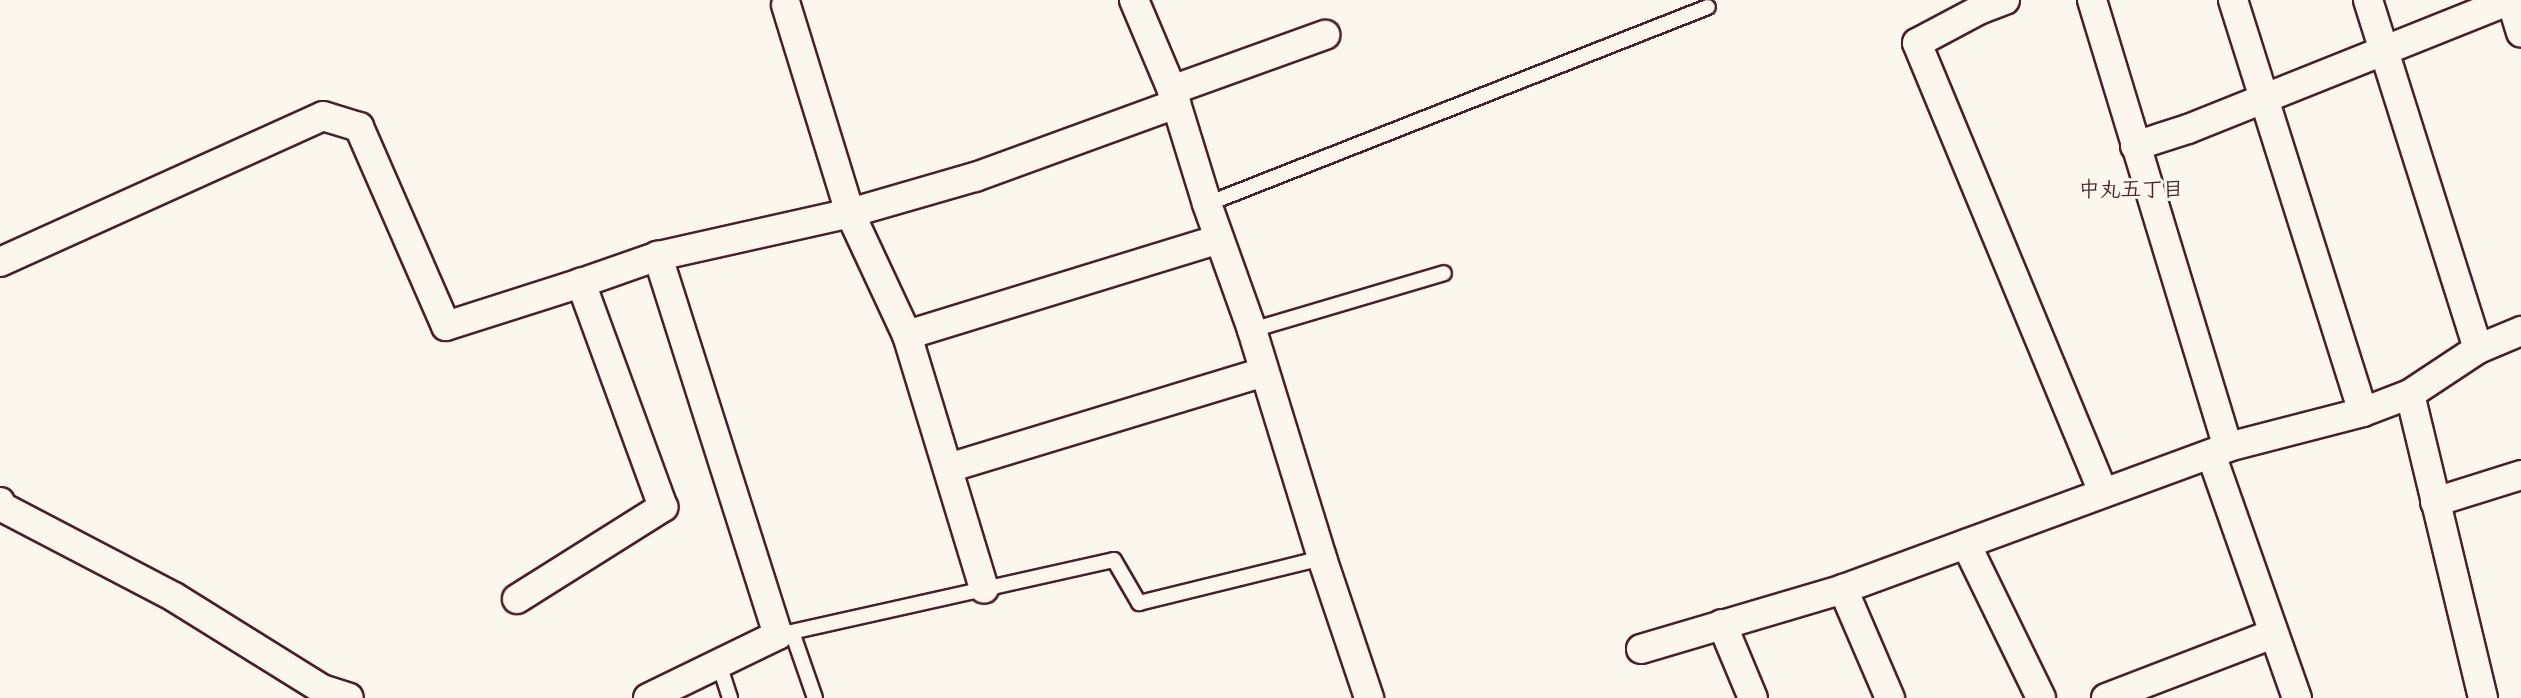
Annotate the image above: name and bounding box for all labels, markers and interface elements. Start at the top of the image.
district label: 中丸五丁目 [2079,178,2183,204]

